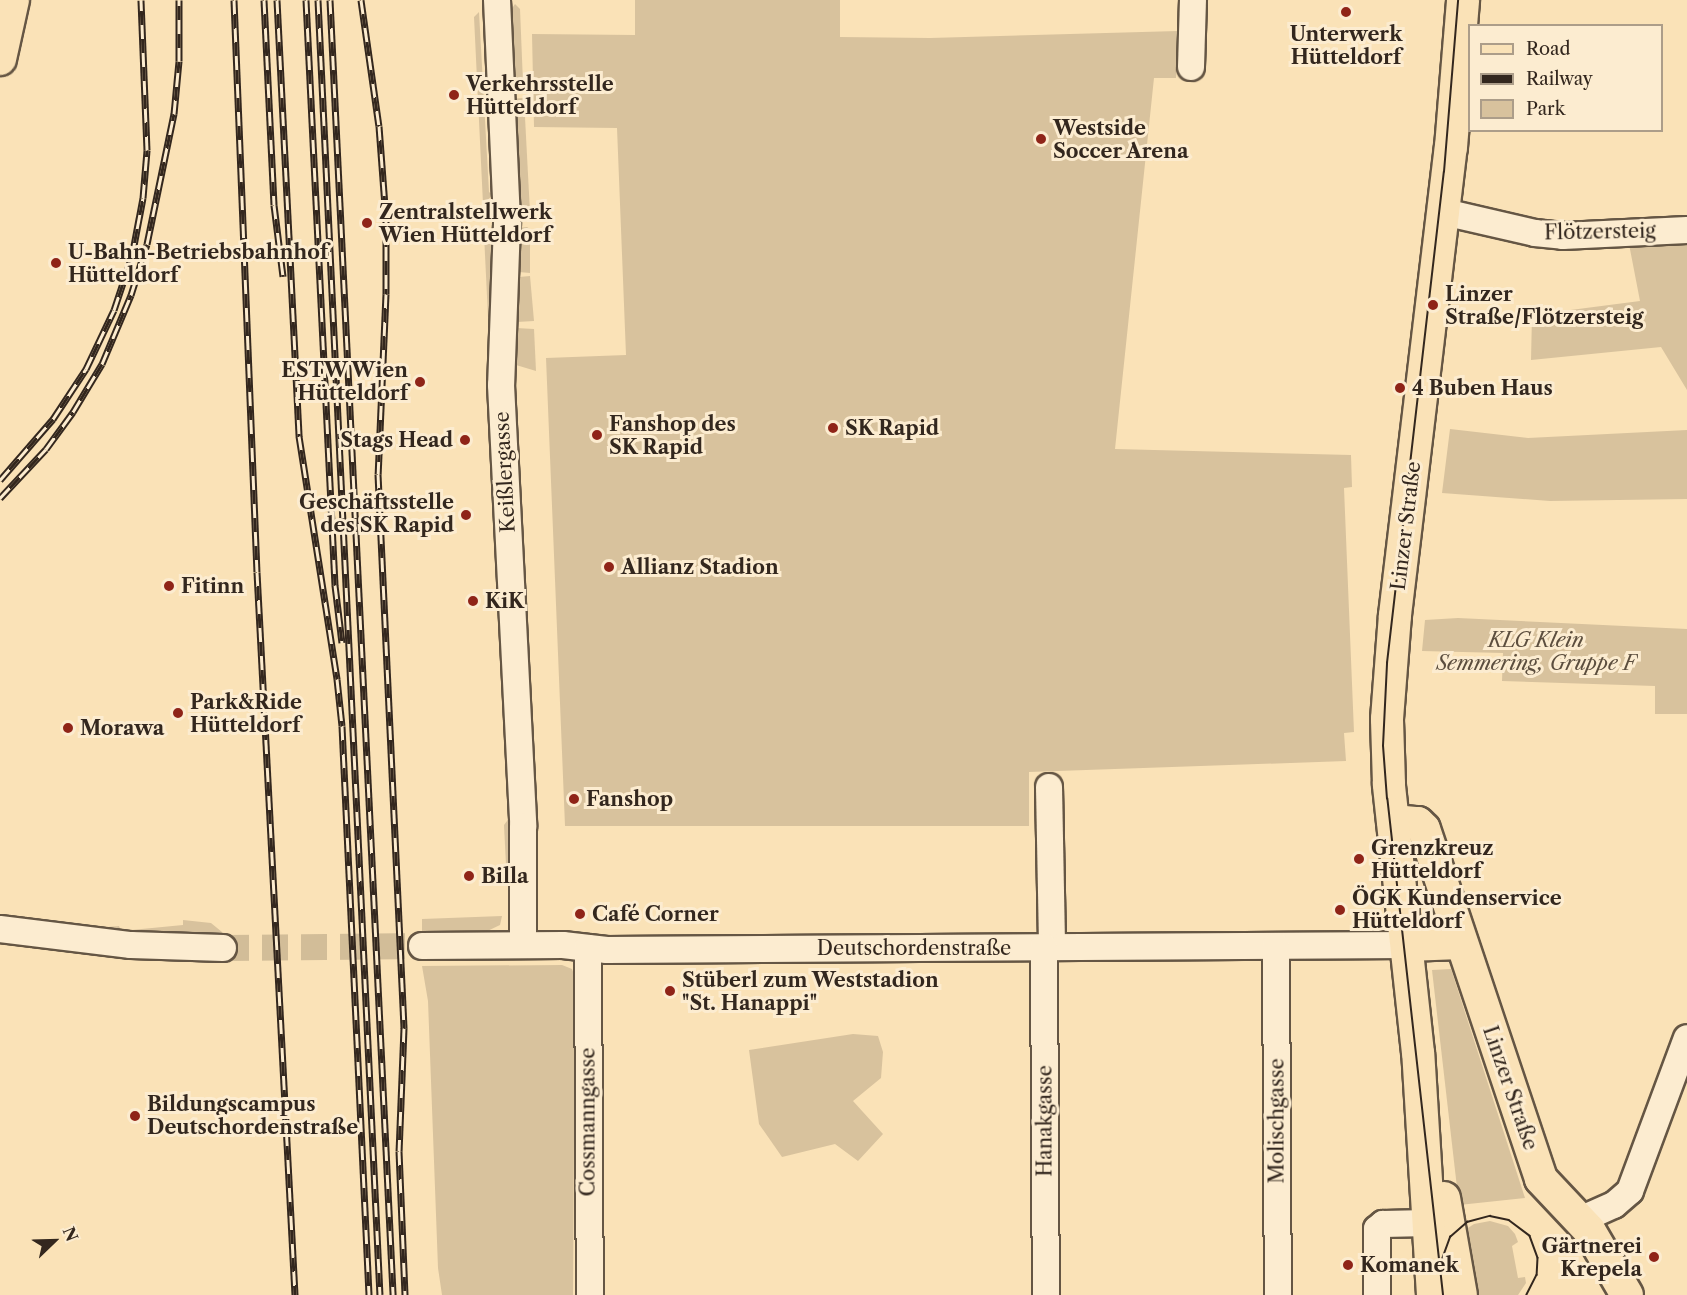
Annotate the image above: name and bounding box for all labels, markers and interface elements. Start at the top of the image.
marker: Unterwerk Hütteldorf [1339,5,1353,19]
place label: Unterwerk Hütteldorf [1290,22,1402,69]
legend [1468,24,1663,132]
text: Road [1526,38,1571,60]
text: Railway [1526,68,1593,90]
place label: Verkehrsstelle Hütteldorf [466,72,614,119]
marker: Verkehrsstelle Hütteldorf [447,88,461,102]
text: Park [1526,98,1565,120]
place label: Westside Soccer Arena [1053,116,1190,163]
marker: Westside Soccer Arena [1034,132,1048,146]
place label: Zentralstellwerk Wien Hütteldorf [379,200,552,247]
marker: Zentralstellwerk Wien Hütteldorf [360,216,374,230]
street label: Flötzersteig [1544,219,1656,245]
place label: U-Bahn-Betriebsbahnhof Hütteldorf [68,240,328,287]
marker: U-Bahn-Betriebsbahnhof Hütteldorf [49,256,63,270]
place label: Linzer Straße/Flötzersteig [1445,282,1644,329]
marker: Linzer Straße/Flötzersteig [1426,298,1440,312]
place label: ESTW Wien Hütteldorf [280,358,408,405]
marker: ESTW Wien Hütteldorf [413,375,427,389]
place label: 4 Buben Haus [1412,376,1553,400]
marker: 4 Buben Haus [1393,381,1407,395]
street label: Keißlergasse [490,411,520,533]
place label: Fanshop des SK Rapid [609,412,736,459]
place label: SK Rapid [845,416,940,440]
marker: SK Rapid [826,421,840,435]
place label: Stags Head [340,428,453,452]
marker: Fanshop des SK Rapid [590,428,604,442]
marker: Stags Head [458,433,472,447]
street label: Linzer Straße [1386,460,1426,592]
place label: Geschäftsstelle des SK Rapid [299,491,454,538]
marker: Geschäftsstelle des SK Rapid [459,508,473,522]
place label: Allianz Stadion [621,555,779,579]
marker: Allianz Stadion [602,560,616,574]
place label: Fitinn [181,574,244,598]
marker: Fitinn [162,579,176,593]
place label: KiK [485,589,524,613]
marker: KiK [466,594,480,608]
park label: KLG Klein Semmering, Gruppe F [1436,628,1636,675]
place label: Park&Ride Hütteldorf [190,690,302,737]
marker: Park&Ride Hütteldorf [171,706,185,720]
place label: Morawa [80,716,164,740]
marker: Morawa [61,721,75,735]
place label: Fanshop [586,787,673,811]
marker: Fanshop [567,792,581,806]
place label: Grenzkreuz Hütteldorf [1371,836,1494,883]
marker: Grenzkreuz Hütteldorf [1352,852,1366,866]
place label: Billa [481,864,529,888]
marker: Billa [462,869,476,883]
place label: ÖGK Kundenservice Hütteldorf [1352,886,1562,933]
place label: Café Corner [592,902,719,926]
marker: ÖGK Kundenservice Hütteldorf [1333,903,1347,917]
marker: Café Corner [573,907,587,921]
street label: Deutschordenstraße [817,936,1011,960]
place label: Stüberl zum Weststadion "St. Hanappi" [682,968,939,1015]
marker: Stüberl zum Weststadion "St. Hanappi" [663,984,677,998]
street label: Linzer Straße [1477,1023,1543,1153]
street label: Cossmanngasse [576,1048,600,1196]
street label: Molischgasse [1265,1058,1289,1184]
street label: Hanakgasse [1033,1065,1057,1177]
place label: Bildungscampus Deutschordenstraße [147,1092,358,1139]
marker: Bildungscampus Deutschordenstraße [128,1109,142,1123]
north arrow [24,1211,84,1271]
text: N [59,1224,82,1244]
place label: Gärtnerei Krepela [1541,1234,1642,1281]
marker: Gärtnerei Krepela [1647,1250,1661,1264]
place label: Komanek [1360,1253,1459,1277]
marker: Komanek [1341,1258,1355,1272]

